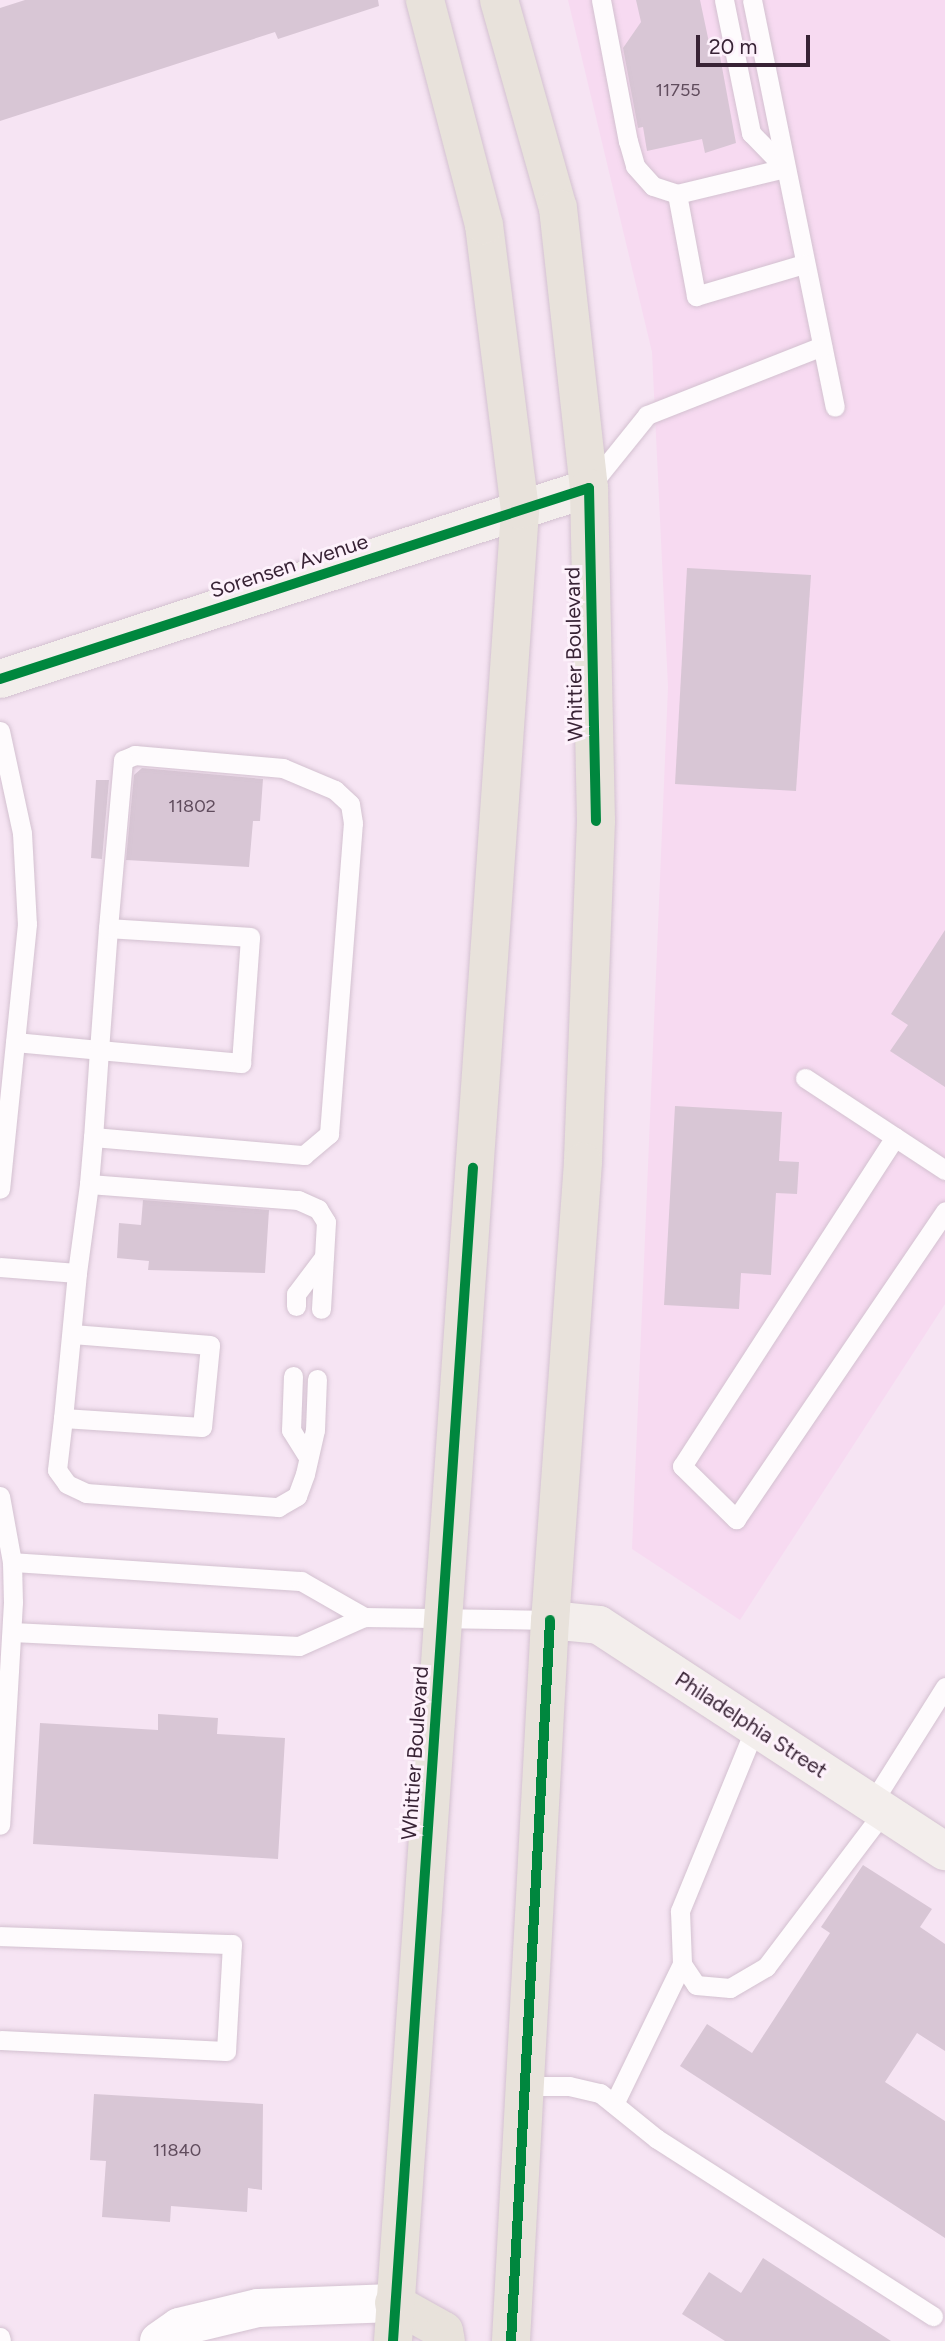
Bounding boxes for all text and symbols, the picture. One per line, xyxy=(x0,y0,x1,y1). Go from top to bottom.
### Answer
scale bar xyxy=(700,21,814,65)
text: 20 m xyxy=(709,34,757,59)
house number: 11755 xyxy=(655,79,701,101)
street label: Sorensen Avenue xyxy=(207,529,371,603)
street label: Whittier Boulevard xyxy=(560,567,588,741)
house number: 11802 xyxy=(168,795,216,817)
street label: Whittier Boulevard xyxy=(396,1665,434,1841)
street label: Philadelphia Street xyxy=(670,1666,832,1784)
house number: 11840 xyxy=(153,2139,201,2161)

